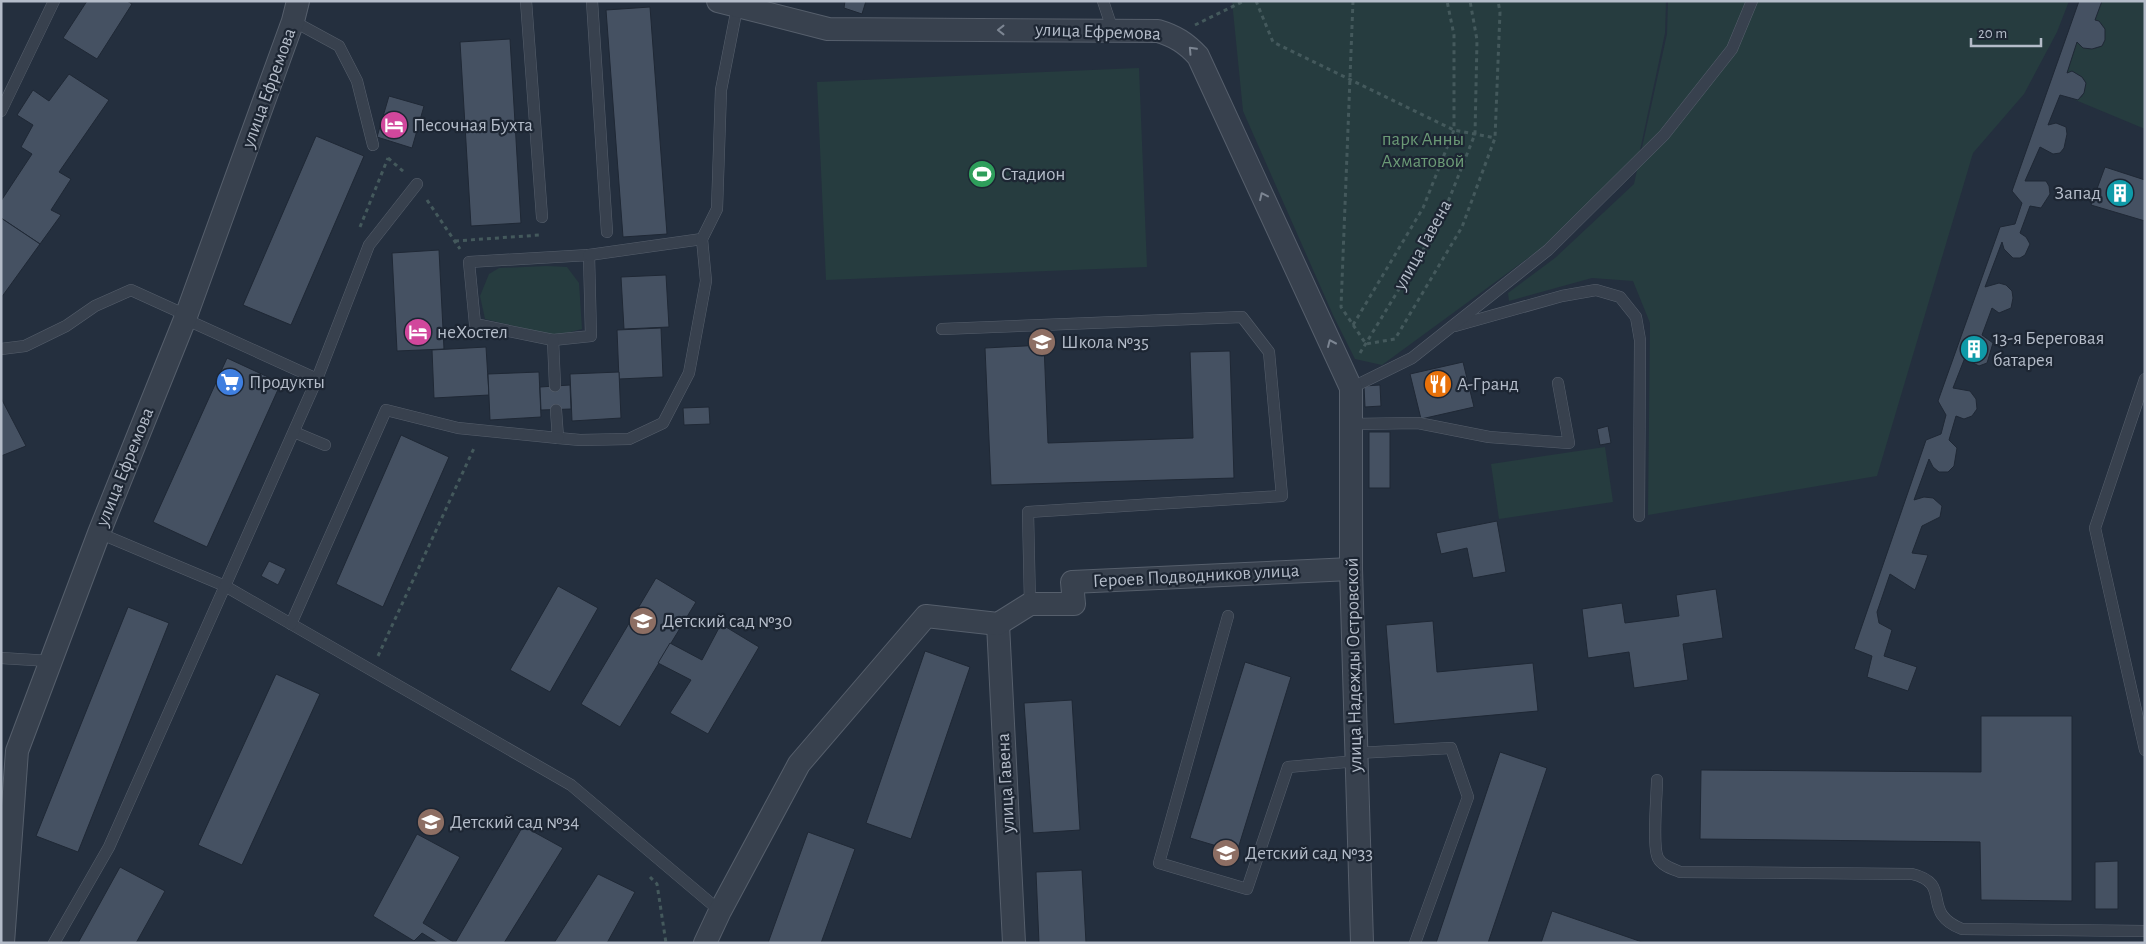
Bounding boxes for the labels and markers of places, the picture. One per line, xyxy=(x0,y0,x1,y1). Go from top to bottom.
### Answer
hotel icon: Песочная Бухта xyxy=(379,110,409,140)
place label: Песочная Бухта xyxy=(413,116,533,135)
sports icon: Стадион xyxy=(967,159,997,189)
place label: Стадион xyxy=(1001,165,1065,184)
building icon: Запад xyxy=(2105,178,2135,208)
place label: Запад xyxy=(2055,184,2101,203)
hotel icon: неХостел xyxy=(403,317,433,347)
place label: неХостел xyxy=(437,323,508,342)
school or university icon: Школа №35 xyxy=(1027,327,1057,357)
place label: 13-я Береговая батарея xyxy=(1993,329,2104,370)
place label: Школа №35 xyxy=(1061,333,1149,352)
building icon: 13-я Береговая батарея xyxy=(1959,334,1989,364)
supermarket icon: Продукты xyxy=(215,367,245,397)
restaurant icon: А-Гранд xyxy=(1423,369,1453,399)
place label: Продукты xyxy=(249,373,325,392)
place label: А-Гранд xyxy=(1457,375,1519,394)
school or university icon: Детский сад №30 xyxy=(628,606,658,636)
place label: Детский сад №30 xyxy=(662,612,792,631)
school or university icon: Детский сад №34 xyxy=(416,807,446,837)
place label: Детский сад №34 xyxy=(450,813,579,832)
school or university icon: Детский сад №33 xyxy=(1211,838,1241,868)
place label: Детский сад №33 xyxy=(1245,844,1373,863)

